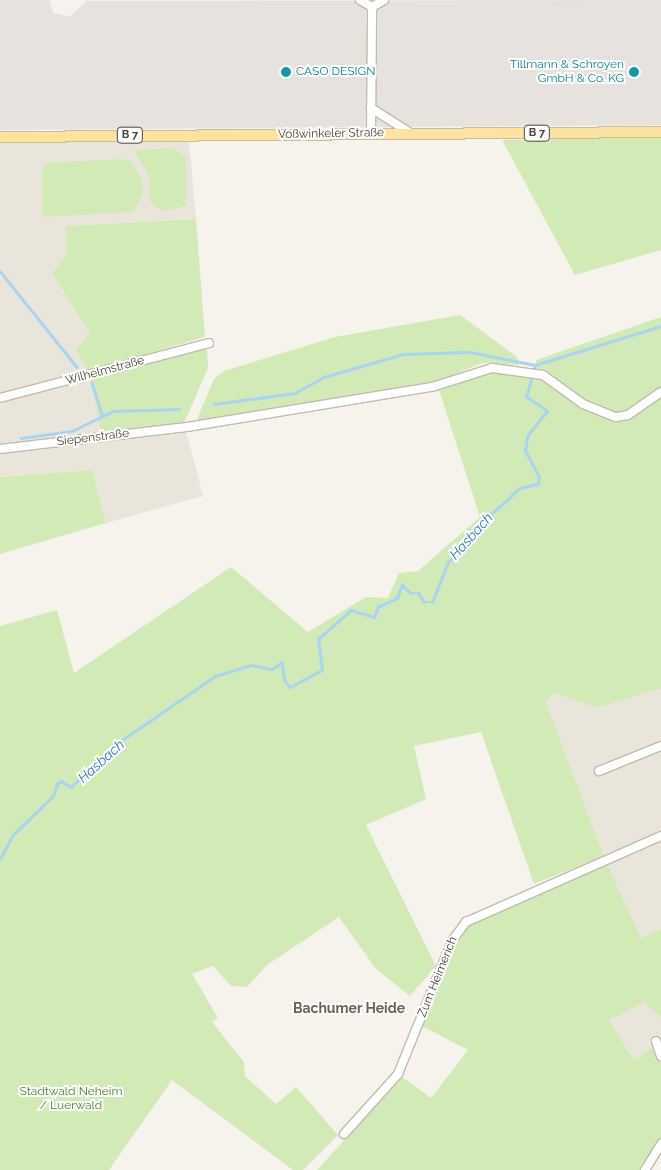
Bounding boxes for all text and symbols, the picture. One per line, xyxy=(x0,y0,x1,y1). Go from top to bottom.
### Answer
place label: Tillmann & Schroyen GmbH & Co. KG xyxy=(510,58,624,86)
place label: CASO DESIGN xyxy=(296,65,375,79)
marker: CASO DESIGN xyxy=(280,66,292,78)
marker: Tillmann & Schroyen GmbH & Co. KG xyxy=(628,66,640,78)
road number: B 7 xyxy=(523,125,551,142)
road number: B 7 xyxy=(116,126,144,144)
street label: Voßwinkeler Straße xyxy=(278,126,384,142)
street label: Wilhelmstraße xyxy=(64,354,146,388)
street label: Siepenstraße xyxy=(56,426,130,450)
water label: Hasbach xyxy=(446,509,496,563)
water label: Hasbach xyxy=(74,736,128,786)
street label: Zum Heimerich xyxy=(415,935,461,1019)
district label: Bachumer Heide xyxy=(293,1000,405,1016)
park label: Stadtwald Neheim / Luerwald xyxy=(19,1085,123,1113)

